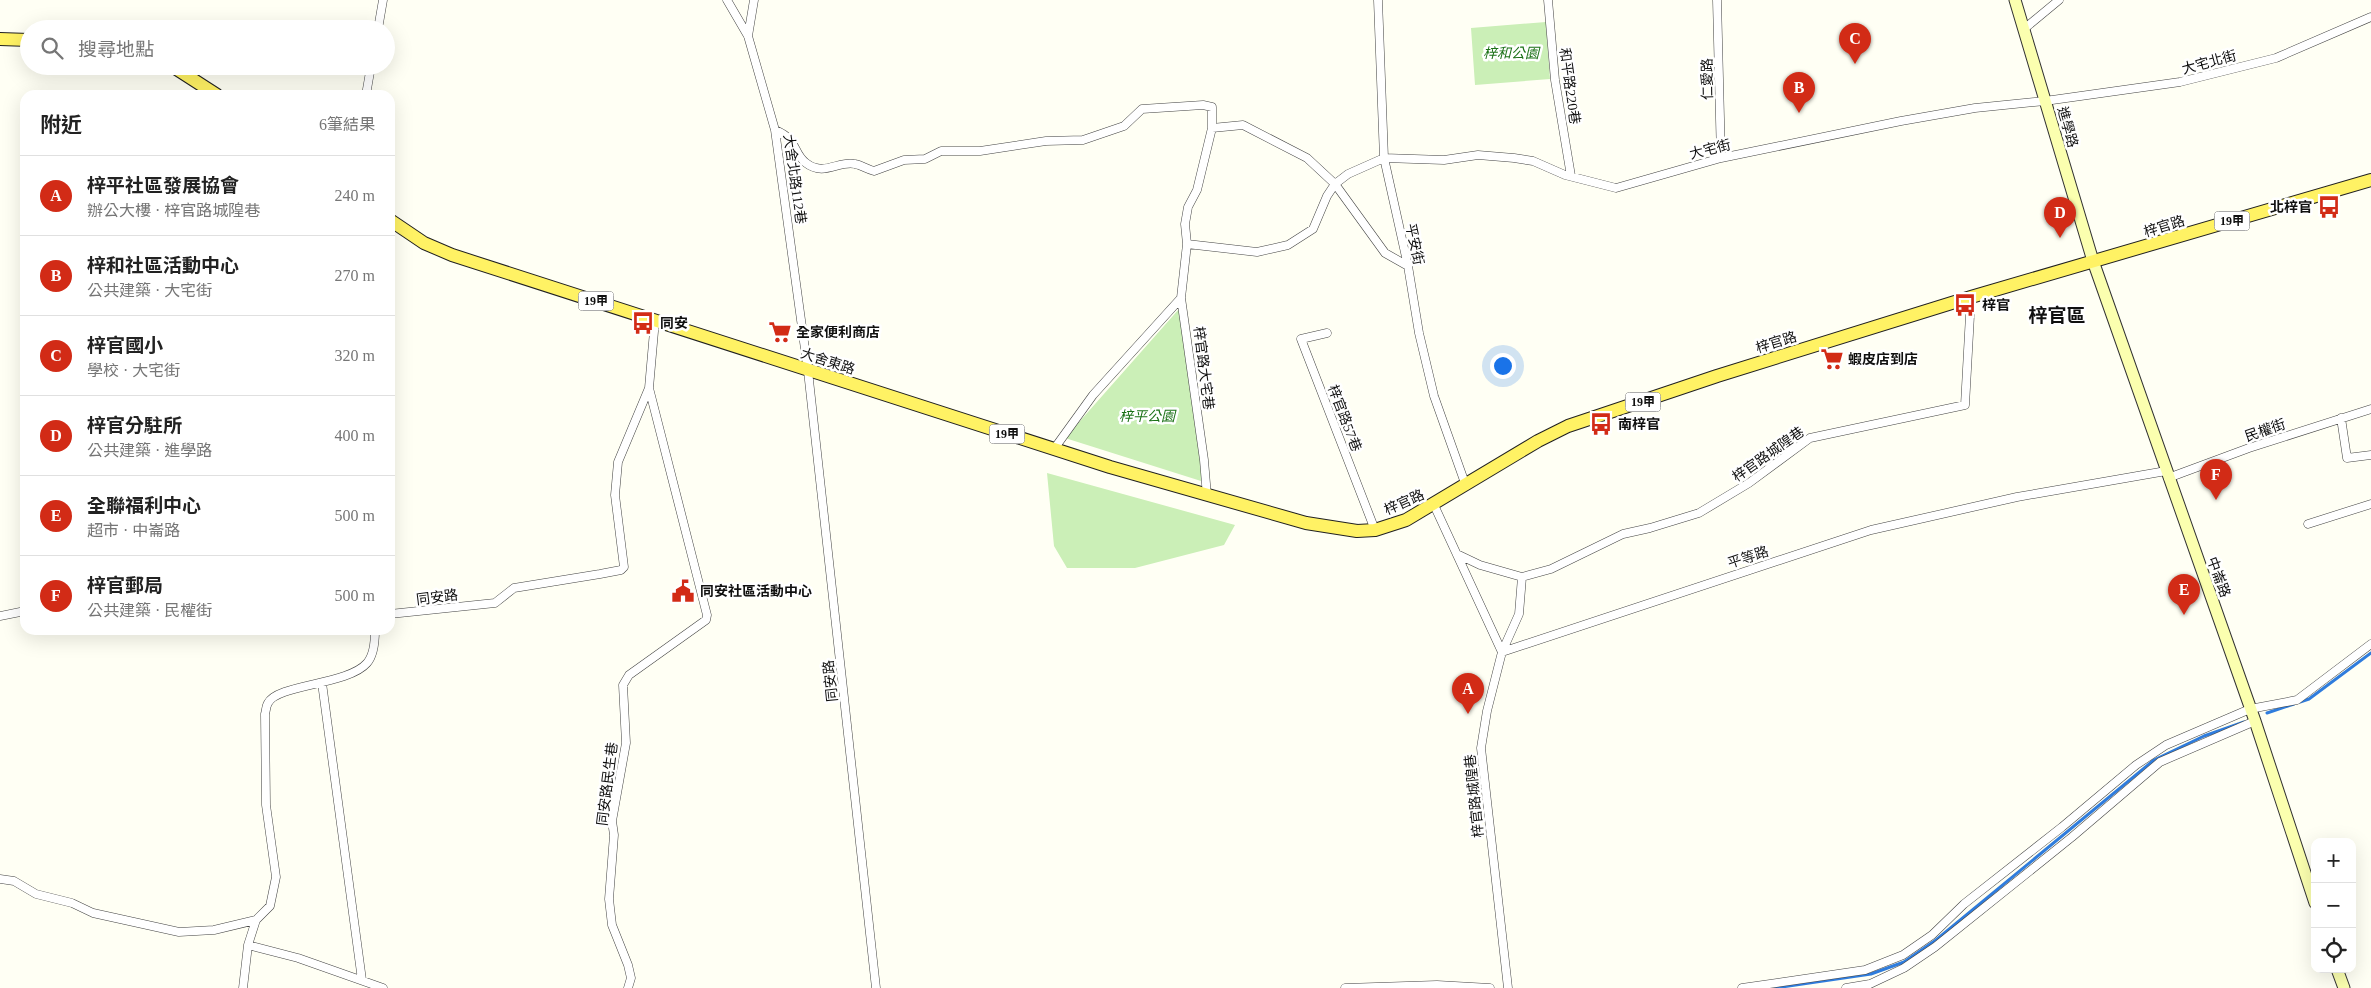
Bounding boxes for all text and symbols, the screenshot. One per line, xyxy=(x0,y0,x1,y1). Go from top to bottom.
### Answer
search box xyxy=(20,20,395,75)
pin: C xyxy=(1839,23,1871,64)
icon: search xyxy=(38,34,66,62)
text: 搜尋地點 xyxy=(78,39,154,60)
park label: 梓和公園 xyxy=(1483,46,1541,61)
street label: 和平路220巷 xyxy=(1557,47,1582,125)
street label: 大宅北街 xyxy=(2180,47,2238,77)
street label: 仁愛路 xyxy=(1700,58,1715,100)
pin: B xyxy=(1783,72,1815,113)
street label: 進學路 xyxy=(2055,105,2081,149)
text: 附近 xyxy=(40,113,82,137)
text: 6筆結果 xyxy=(319,116,375,133)
street label: 大舍北路112巷 xyxy=(781,133,809,225)
street label: 大宅街 xyxy=(1688,137,1732,162)
text: 梓平社區發展協會 xyxy=(87,175,239,196)
text: A xyxy=(50,187,62,204)
text: 240 m xyxy=(335,187,375,204)
bus stop icon: 北梓官 xyxy=(2316,194,2342,220)
pin: D xyxy=(2044,197,2076,238)
place label: 北梓官 xyxy=(2270,199,2312,215)
text: 辦公大樓 · 梓官路城隍巷 xyxy=(87,202,260,219)
street label: 梓官路 xyxy=(2142,212,2186,240)
road number: 19甲 xyxy=(2214,212,2250,230)
street label: 平安街 xyxy=(1403,222,1426,266)
text: 梓和社區活動中心 xyxy=(87,255,239,276)
text: B xyxy=(51,267,61,284)
text: 270 m xyxy=(335,267,375,284)
text: 公共建築 · 大宅街 xyxy=(87,282,212,299)
road number: 19甲 xyxy=(578,292,614,310)
bus stop icon: 梓官 xyxy=(1952,292,1978,318)
place label: 梓官 xyxy=(1982,297,2010,313)
district label: 梓官區 xyxy=(2028,305,2086,326)
bus stop icon: 同安 xyxy=(630,310,656,336)
place label: 同安 xyxy=(660,315,688,331)
supermarket icon: 全家便利商店 xyxy=(767,319,793,345)
place label: 全家便利商店 xyxy=(796,324,880,340)
street label: 梓官路大宅巷 xyxy=(1191,325,1217,411)
street label: 梓官路 xyxy=(1754,328,1798,356)
text: 梓官國小 xyxy=(87,335,163,356)
street label: 大舍東路 xyxy=(799,346,857,377)
supermarket icon: 蝦皮店到店 xyxy=(1819,346,1845,372)
text: C xyxy=(50,347,62,364)
text: 320 m xyxy=(335,347,375,364)
place label: 蝦皮店到店 xyxy=(1848,351,1918,367)
your location xyxy=(1490,353,1516,379)
text: 學校 · 大宅街 xyxy=(87,362,180,379)
street label: 梓官路57巷 xyxy=(1325,382,1365,454)
road number: 19甲 xyxy=(1626,392,1660,412)
park label: 梓平公園 xyxy=(1119,409,1177,424)
bus stop icon: 南梓官 xyxy=(1588,411,1614,437)
text: 梓官分駐所 xyxy=(87,415,182,436)
place label: 南梓官 xyxy=(1618,416,1660,432)
street label: 民權街 xyxy=(2243,417,2287,444)
street label: 梓官路城隍巷 xyxy=(1729,423,1807,485)
road number: 19甲 xyxy=(990,424,1024,444)
text: D xyxy=(50,427,62,444)
text: 400 m xyxy=(335,427,375,444)
text: 公共建築 · 進學路 xyxy=(87,442,212,459)
pin: F xyxy=(2200,459,2232,500)
street label: 梓官路 xyxy=(1382,486,1426,518)
text: 全聯福利中心 xyxy=(87,495,201,516)
text: E xyxy=(51,507,61,524)
text: 500 m xyxy=(335,507,375,524)
text: 超市 · 中崙路 xyxy=(87,522,180,539)
street label: 平等路 xyxy=(1726,543,1770,571)
street label: 中崙路 xyxy=(2204,555,2233,599)
pin: E xyxy=(2168,574,2200,615)
text: 梓官郵局 xyxy=(87,575,163,596)
public building icon: 同安社區活動中心 xyxy=(670,578,696,604)
place label: 同安社區活動中心 xyxy=(700,583,812,599)
text: F xyxy=(51,587,61,604)
text: 500 m xyxy=(335,587,375,604)
street label: 同安路 xyxy=(415,587,459,607)
text: 公共建築 · 民權街 xyxy=(87,602,212,619)
street label: 同安路 xyxy=(821,659,840,703)
pin: A xyxy=(1452,673,1484,714)
street label: 同安路民生巷 xyxy=(595,741,620,827)
street label: 梓官路城隍巷 xyxy=(1462,753,1486,839)
map controls xyxy=(2311,838,2356,973)
button: + xyxy=(2311,838,2356,883)
button: − xyxy=(2311,883,2356,928)
button: locate xyxy=(2311,928,2356,973)

